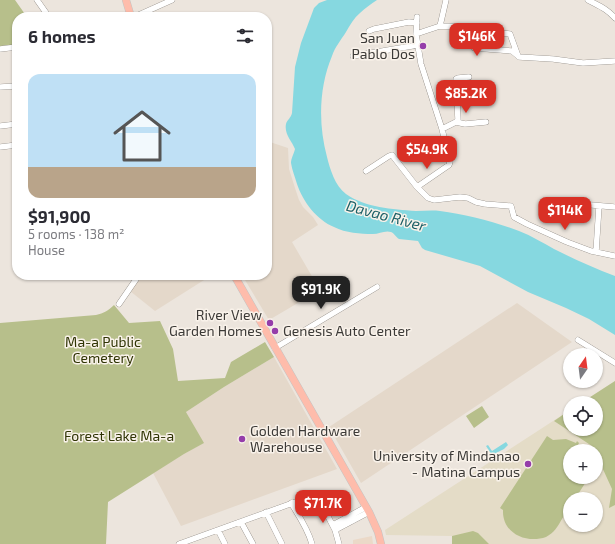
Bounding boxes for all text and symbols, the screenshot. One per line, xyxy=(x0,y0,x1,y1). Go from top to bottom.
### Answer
pin: $146K xyxy=(449,23,505,57)
icon: filters xyxy=(234,25,256,47)
text: 6 homes xyxy=(28,26,96,46)
text: $146K xyxy=(458,28,496,44)
place label: San Juan Pablo Dos xyxy=(352,29,415,62)
marker: San Juan Pablo Dos xyxy=(418,41,428,51)
pin: $85.2K xyxy=(433,80,499,114)
text: $85.2K xyxy=(445,85,487,101)
icon: home xyxy=(106,100,178,172)
pin: $54.9K xyxy=(394,136,460,170)
text: $54.9K xyxy=(406,141,448,157)
water label: Davao River xyxy=(344,196,429,235)
pin: $114K xyxy=(537,197,593,231)
text: $114K xyxy=(547,202,583,218)
text: $91,900 xyxy=(28,206,91,226)
text: 5 rooms · 138 m² xyxy=(28,226,125,242)
text: House xyxy=(28,242,65,258)
pin: $91.9K xyxy=(288,276,354,310)
text: $91.9K xyxy=(301,281,341,297)
place label: River View Garden Homes xyxy=(169,306,262,339)
marker: River View Garden Homes xyxy=(265,318,275,328)
place label: Genesis Auto Center xyxy=(283,322,411,339)
marker: Genesis Auto Center xyxy=(270,326,280,336)
park label: Ma-a Public Cemetery xyxy=(65,333,141,366)
north arrow xyxy=(563,348,603,388)
map controls xyxy=(563,348,603,532)
button: locate xyxy=(563,396,603,436)
place label: Golden Hardware Warehouse xyxy=(250,422,360,455)
park label: Forest Lake Ma-a xyxy=(64,427,174,444)
marker: Golden Hardware Warehouse xyxy=(237,434,247,444)
button: + xyxy=(563,444,603,484)
place label: University of Mindanao - Matina Campus xyxy=(373,447,520,480)
marker: University of Mindanao - Matina Campus xyxy=(523,459,533,469)
pin: $71.7K xyxy=(290,490,356,524)
button: − xyxy=(563,492,603,532)
text: $71.7K xyxy=(304,495,342,511)

